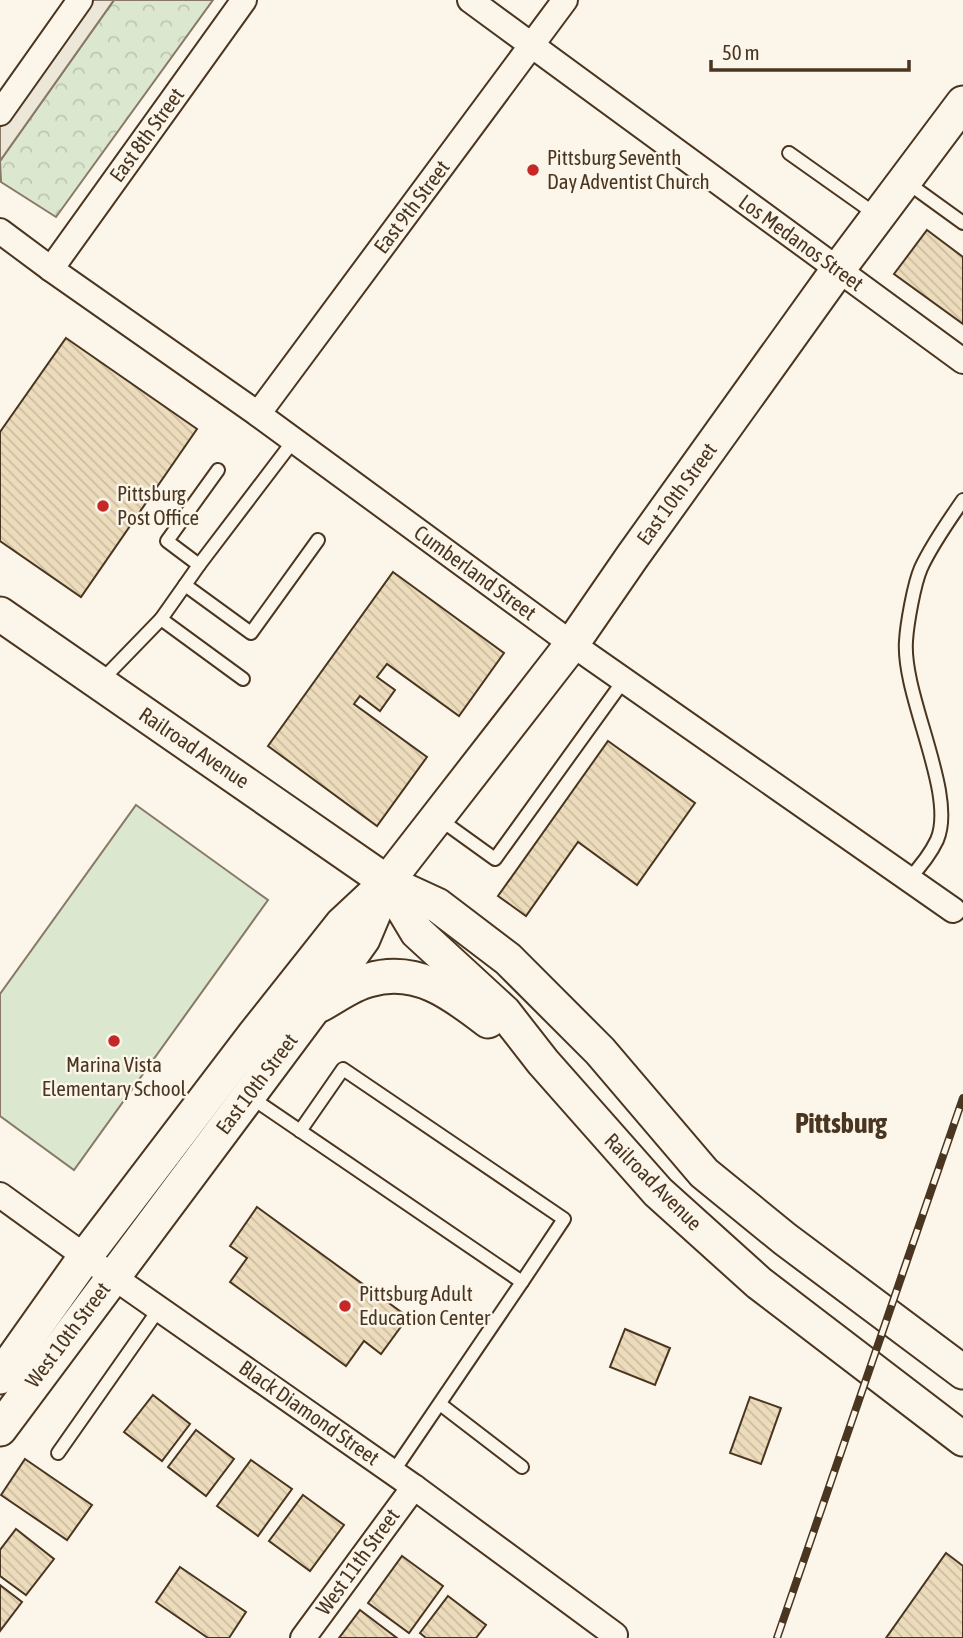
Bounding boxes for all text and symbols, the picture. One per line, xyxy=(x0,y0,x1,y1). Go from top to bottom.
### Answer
scale bar xyxy=(711,28,909,72)
text: 50 m xyxy=(722,40,760,64)
street label: East 8th Street xyxy=(104,83,188,186)
place label: Pittsburg Seventh Day Adventist Church xyxy=(547,145,710,193)
street label: East 9th Street xyxy=(368,155,454,258)
marker: Pittsburg Seventh Day Adventist Church xyxy=(525,162,541,178)
street label: Los Medanos Street xyxy=(735,189,868,295)
street label: East 10th Street xyxy=(631,438,721,549)
place label: Pittsburg Post Office xyxy=(117,481,199,529)
marker: Pittsburg Post Office xyxy=(95,498,111,514)
street label: Cumberland Street xyxy=(410,520,541,624)
street label: Railroad Avenue xyxy=(135,702,254,793)
street label: East 10th Street xyxy=(211,1028,302,1139)
marker: Marina Vista Elementary School xyxy=(106,1033,122,1049)
place label: Marina Vista Elementary School xyxy=(42,1052,187,1100)
district label: Pittsburg xyxy=(795,1107,888,1139)
street label: Railroad Avenue xyxy=(600,1128,707,1235)
street label: West 10th Street xyxy=(20,1277,115,1392)
place label: Pittsburg Adult Education Center xyxy=(359,1281,491,1329)
marker: Pittsburg Adult Education Center xyxy=(337,1298,353,1314)
street label: Black Diamond Street xyxy=(235,1355,384,1470)
street label: West 11th Street xyxy=(311,1504,404,1619)

